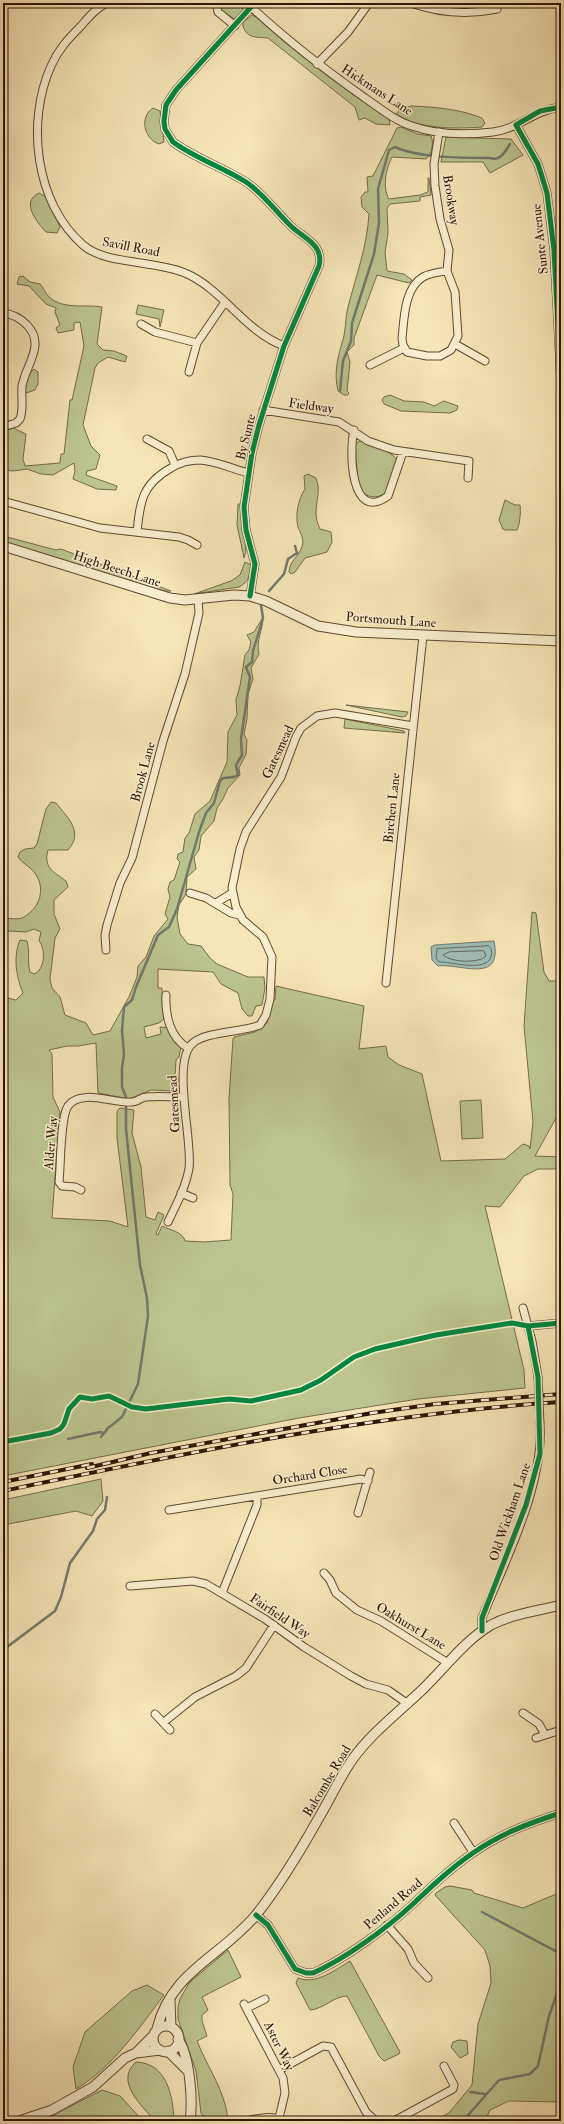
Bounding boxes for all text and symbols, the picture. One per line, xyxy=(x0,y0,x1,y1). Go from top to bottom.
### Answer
street label: Hickmans Lane xyxy=(338,61,416,119)
street label: Brookway xyxy=(438,174,463,227)
street label: Sunte Avenue xyxy=(528,203,552,275)
street label: Savill Road xyxy=(101,234,162,261)
street label: Fieldway xyxy=(287,395,335,418)
street label: By Sunte xyxy=(233,412,261,462)
street label: High Beech Lane xyxy=(71,547,163,591)
street label: Portsmouth Lane xyxy=(345,609,437,631)
street label: Gatesmead xyxy=(259,722,298,781)
street label: Brook Lane xyxy=(127,740,159,804)
street label: Birchen Lane xyxy=(380,772,404,844)
street label: Gatesmead xyxy=(164,1074,183,1133)
street label: Alder Way xyxy=(41,1115,62,1172)
street label: Old Wickham Lane xyxy=(486,1460,534,1563)
street label: Orchard Close xyxy=(271,1461,349,1489)
street label: Fairfield Way xyxy=(246,1590,314,1643)
street label: Oakhurst Lane xyxy=(373,1599,449,1653)
street label: Balcombe Road xyxy=(299,1742,355,1820)
street label: Penland Road xyxy=(361,1875,426,1933)
street label: Aster Way xyxy=(259,2018,298,2074)

